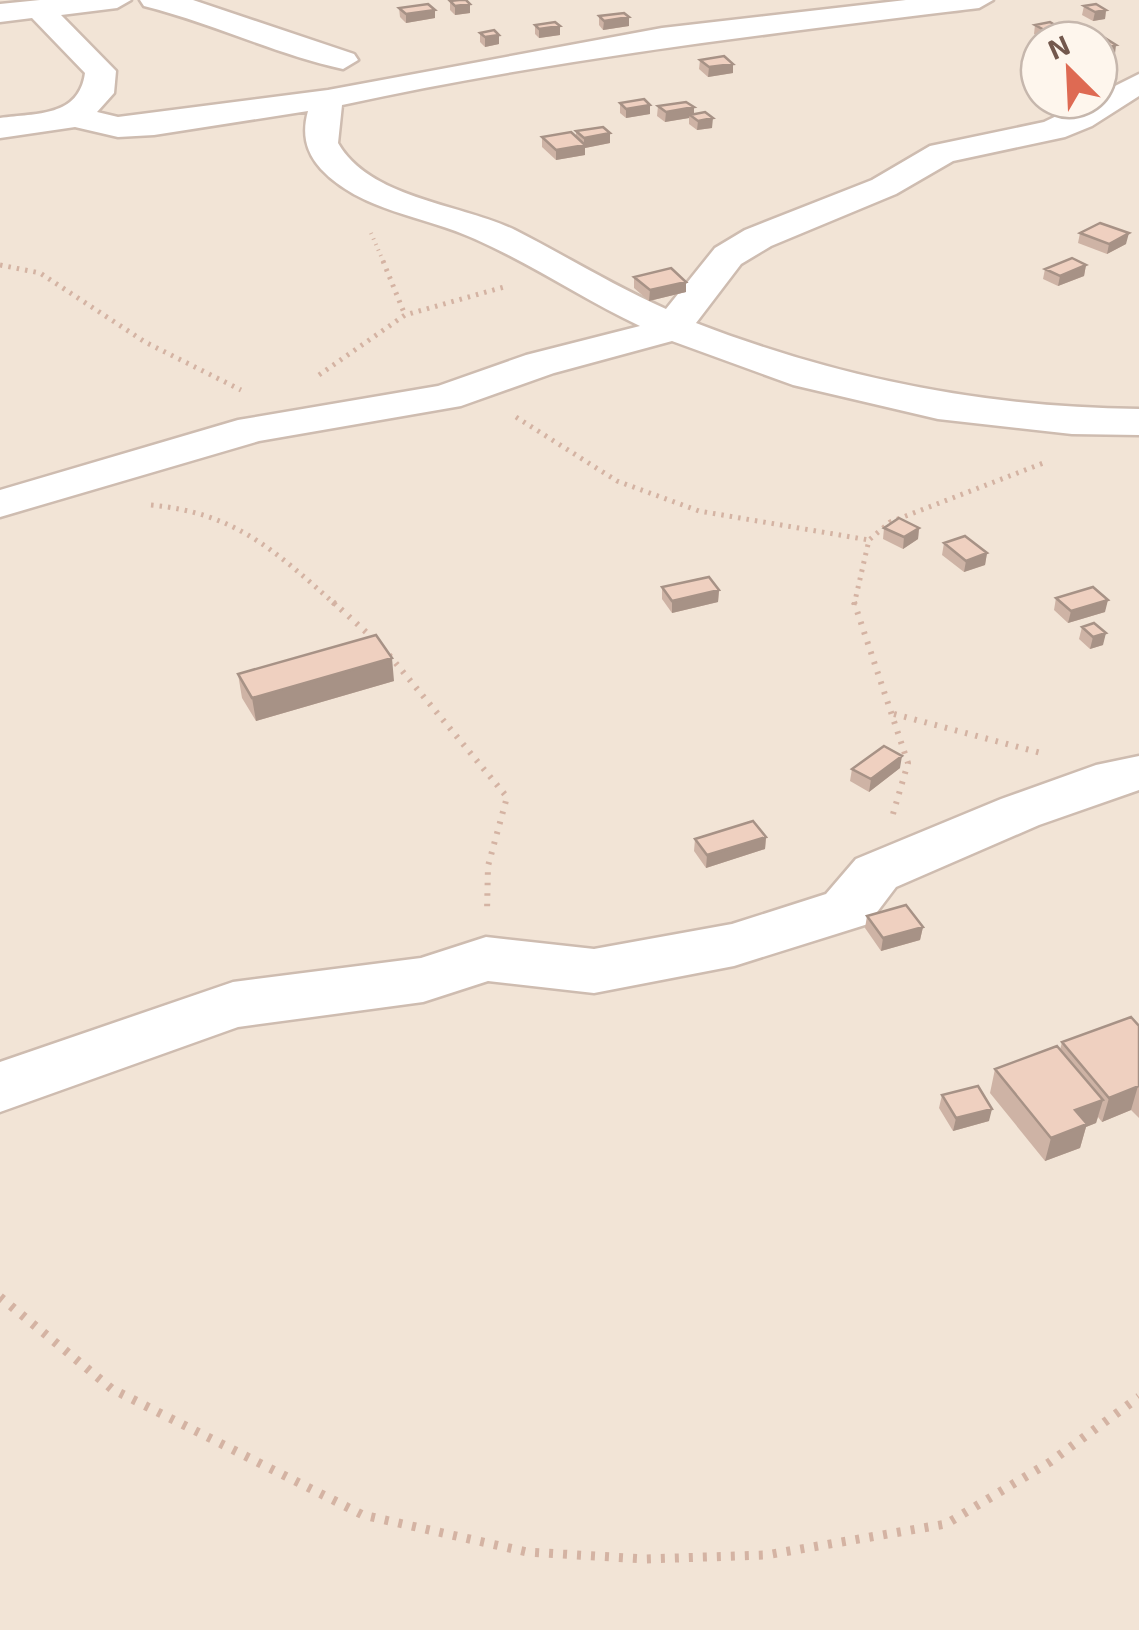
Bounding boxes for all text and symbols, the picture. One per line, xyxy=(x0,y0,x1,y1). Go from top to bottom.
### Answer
north arrow xyxy=(1019,20,1119,120)
text: N xyxy=(1042,27,1075,66)

